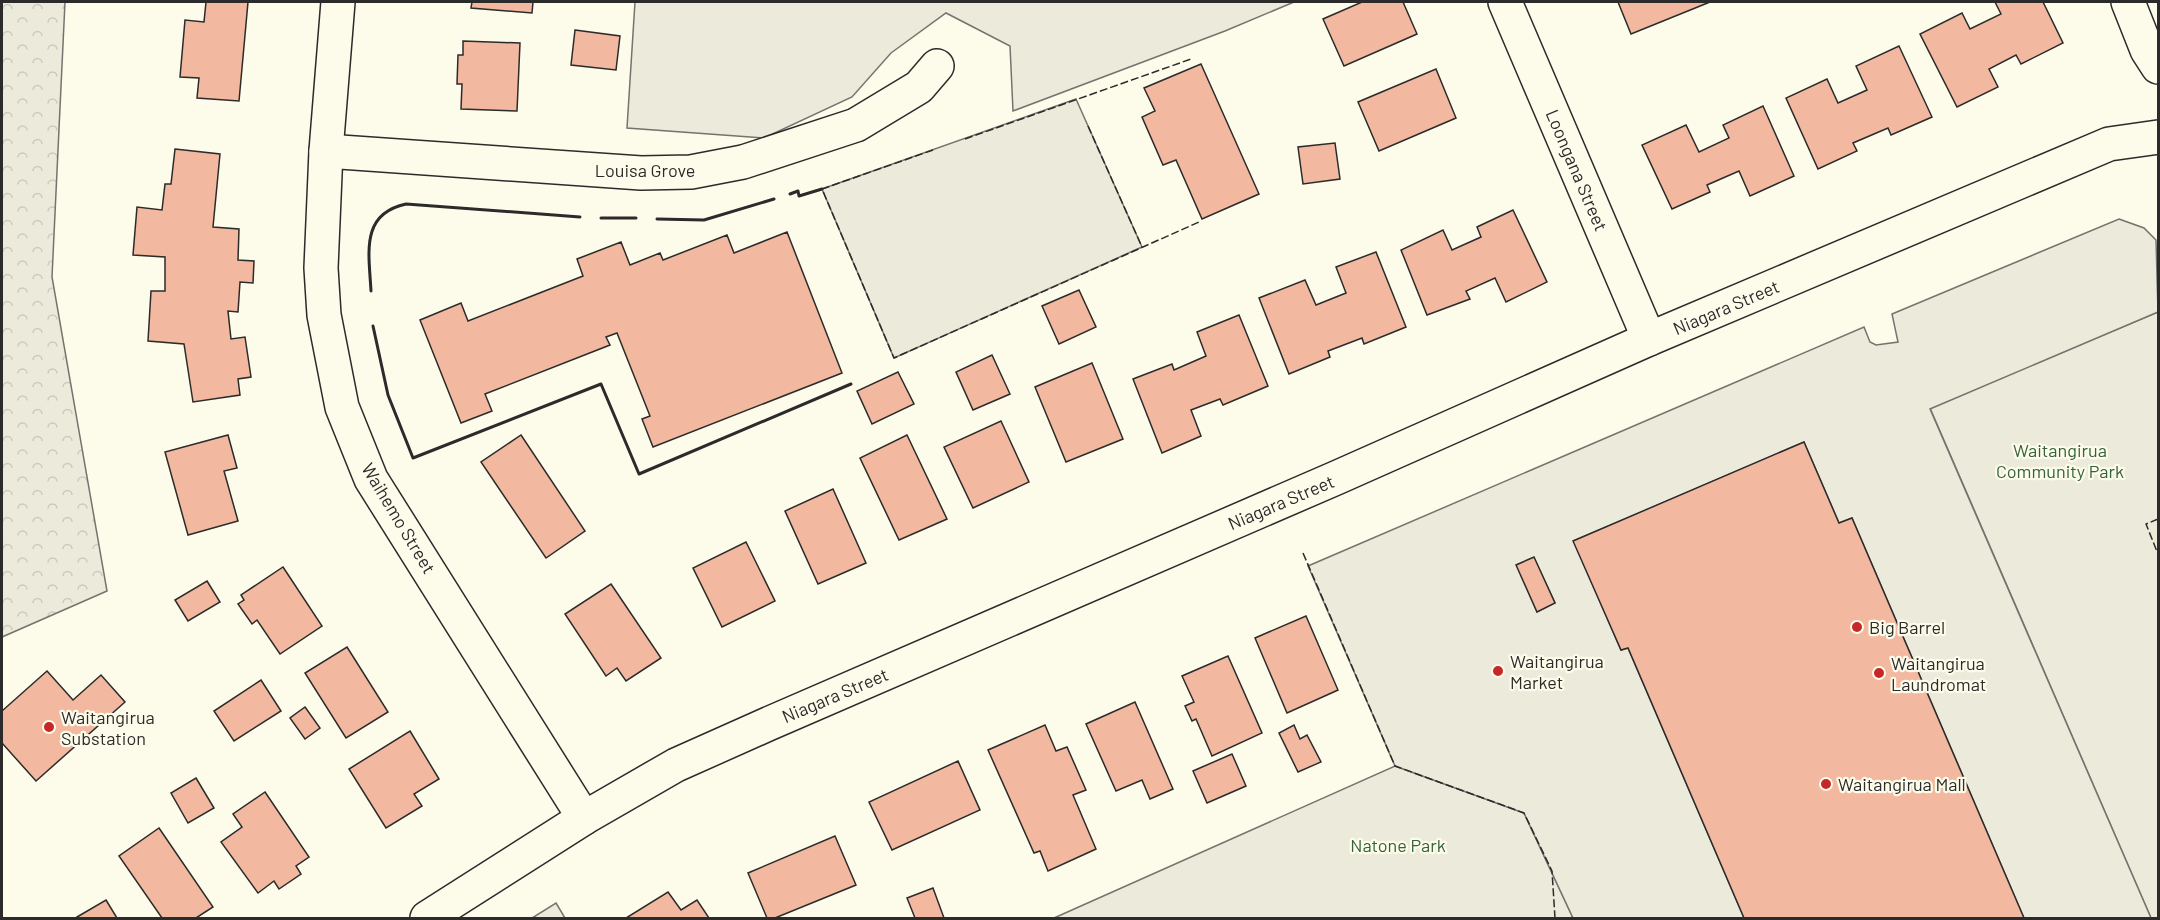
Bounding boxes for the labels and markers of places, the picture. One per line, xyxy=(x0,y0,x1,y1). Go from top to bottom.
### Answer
place label: Big Barrel xyxy=(1869,616,1945,638)
marker: Big Barrel xyxy=(1850,620,1864,634)
place label: Waitangirua Market xyxy=(1510,650,1604,693)
place label: Waitangirua Laundromat xyxy=(1891,652,1986,695)
marker: Waitangirua Market xyxy=(1491,664,1505,678)
marker: Waitangirua Laundromat xyxy=(1872,666,1886,680)
place label: Waitangirua Substation xyxy=(61,706,155,749)
marker: Waitangirua Substation xyxy=(42,720,56,734)
place label: Waitangirua Mall xyxy=(1838,773,1966,795)
marker: Waitangirua Mall xyxy=(1819,777,1833,791)

